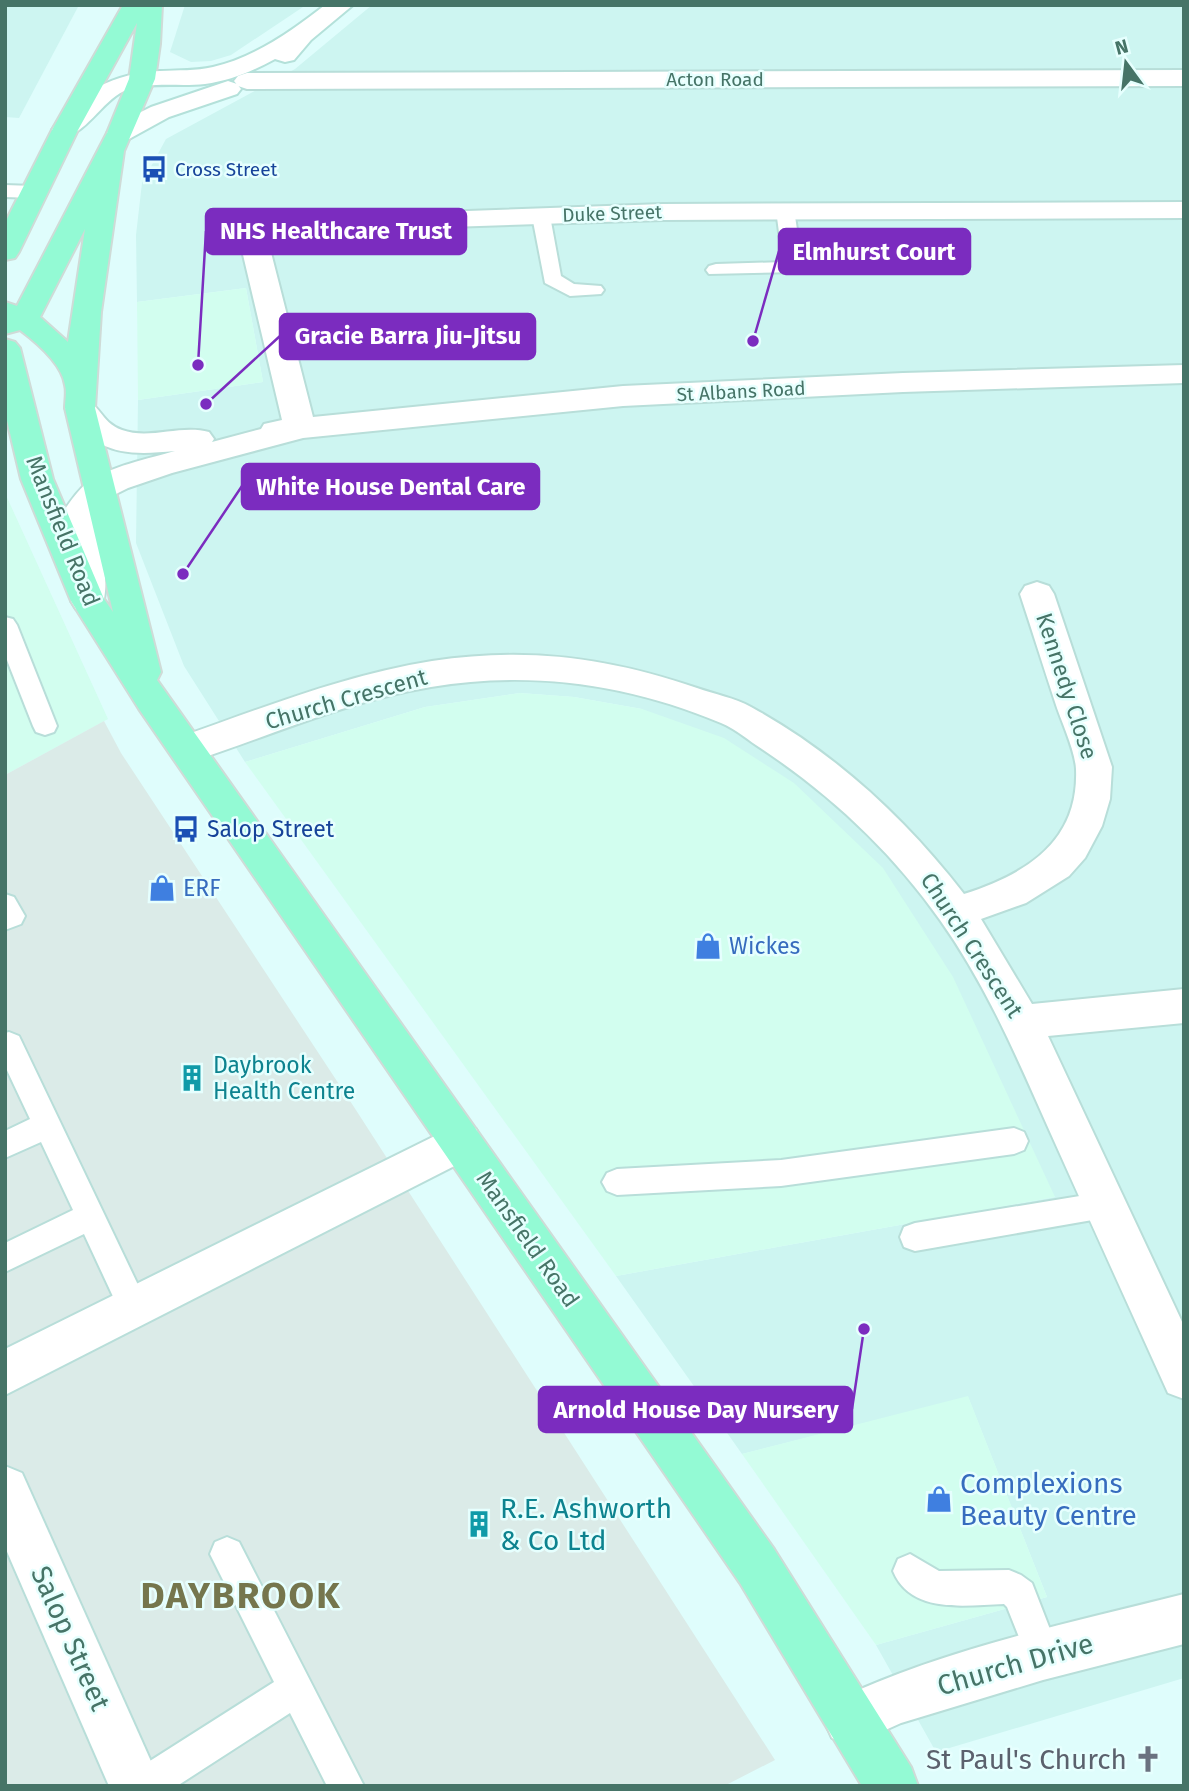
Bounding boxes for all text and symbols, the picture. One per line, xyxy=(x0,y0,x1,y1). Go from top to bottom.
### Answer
north arrow xyxy=(1091,28,1161,98)
text: N xyxy=(1113,34,1131,60)
street label: Acton Road xyxy=(666,68,764,91)
bus stop icon: Cross Street xyxy=(139,154,169,184)
place label: Cross Street xyxy=(175,158,277,181)
street label: Duke Street xyxy=(562,200,662,227)
callout: NHS Healthcare Trust xyxy=(206,209,466,254)
text: NHS Healthcare Trust xyxy=(220,217,453,245)
callout: Elmhurst Court xyxy=(779,229,970,274)
text: Elmhurst Court xyxy=(792,238,956,266)
callout: Gracie Barra Jiu-Jitsu xyxy=(280,314,535,359)
text: Gracie Barra Jiu-Jitsu xyxy=(295,322,521,350)
street label: St Albans Road xyxy=(676,377,806,406)
street label: Mansfield Road xyxy=(20,452,106,610)
callout: White House Dental Care xyxy=(242,464,539,509)
text: White House Dental Care xyxy=(256,473,526,501)
street label: Kennedy Close xyxy=(1030,609,1104,763)
street label: Church Crescent xyxy=(262,662,431,735)
bus stop icon: Salop Street xyxy=(171,814,201,844)
place label: Salop Street xyxy=(207,815,335,843)
street label: Church Crescent xyxy=(915,867,1030,1023)
shop icon: ERF xyxy=(147,873,177,903)
place label: ERF xyxy=(183,874,221,902)
shop icon: Wickes xyxy=(693,931,723,961)
place label: Wickes xyxy=(729,932,800,960)
place label: Daybrook Health Centre xyxy=(213,1051,355,1105)
building icon: Daybrook Health Centre xyxy=(177,1063,207,1093)
street label: Mansfield Road xyxy=(471,1165,585,1313)
callout: Arnold House Day Nursery xyxy=(539,1387,852,1432)
text: Arnold House Day Nursery xyxy=(552,1396,839,1424)
place label: Complexions Beauty Centre xyxy=(960,1467,1137,1532)
shop icon: Complexions Beauty Centre xyxy=(924,1484,954,1514)
place label: R.E. Ashworth & Co Ltd xyxy=(500,1492,672,1557)
building icon: R.E. Ashworth & Co Ltd xyxy=(464,1509,494,1539)
street label: Salop Street xyxy=(24,1561,117,1716)
district label: DAYBROOK xyxy=(140,1573,342,1618)
street label: Church Drive xyxy=(933,1626,1097,1703)
place label: St Paul's Church xyxy=(926,1743,1127,1776)
church icon: St Paul's Church xyxy=(1133,1744,1163,1774)

